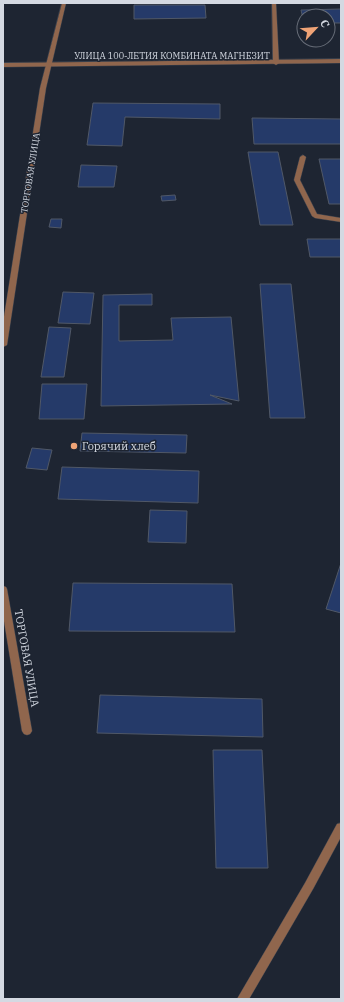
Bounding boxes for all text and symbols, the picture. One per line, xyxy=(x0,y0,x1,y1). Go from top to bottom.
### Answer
north arrow xyxy=(296,8,336,48)
text: С xyxy=(317,17,333,30)
street label: УЛИЦА 100-ЛЕТИЯ КОМБИНАТА МАГНЕЗИТ xyxy=(74,50,270,61)
street label: ТОРГОВАЯ УЛИЦА xyxy=(18,131,42,214)
place label: Горячий хлеб xyxy=(82,439,156,453)
marker: Горячий хлеб xyxy=(69,441,79,451)
street label: ТОРГОВАЯ УЛИЦА xyxy=(12,608,43,708)

